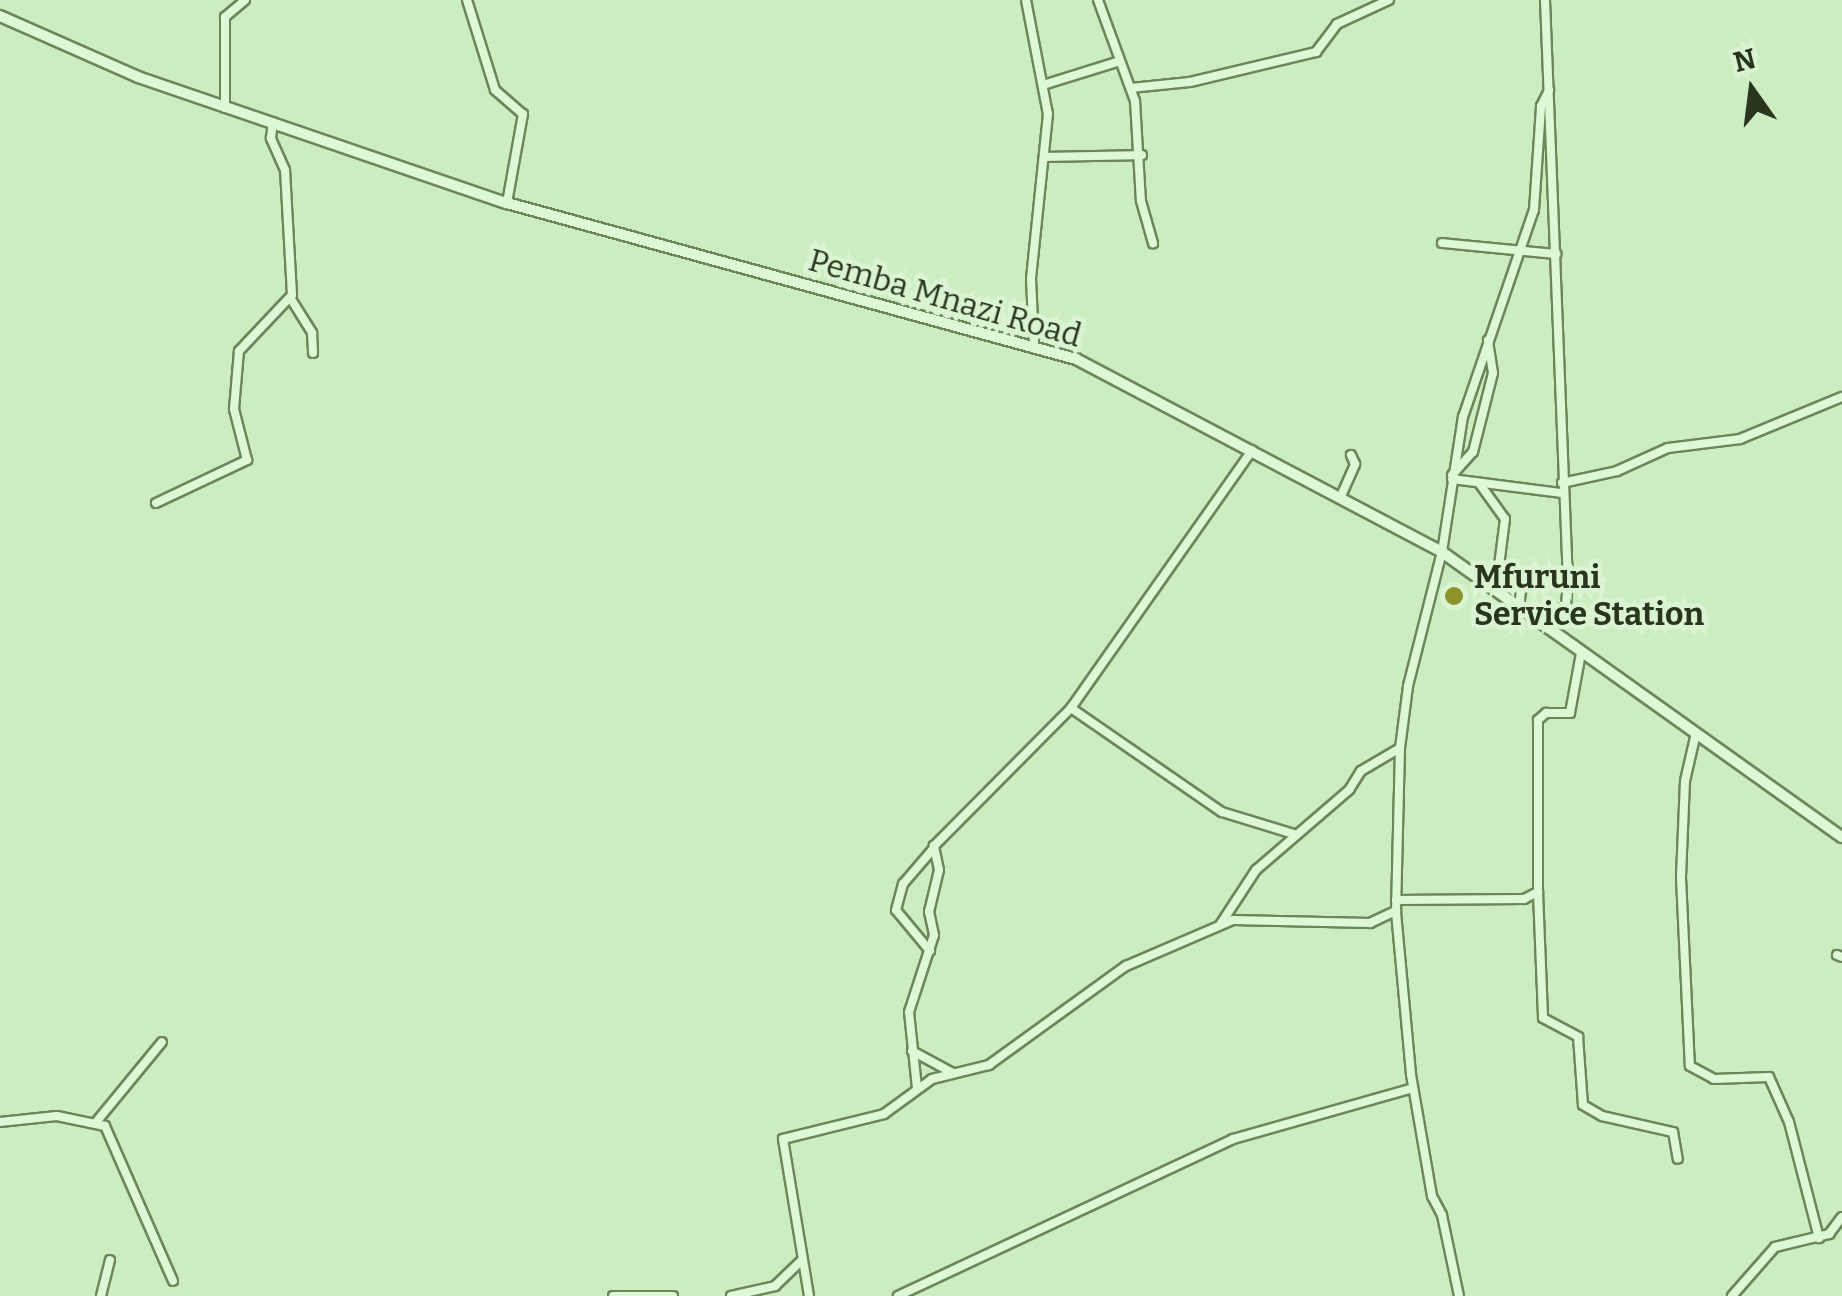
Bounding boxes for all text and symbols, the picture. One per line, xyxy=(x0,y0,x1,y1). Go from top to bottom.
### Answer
north arrow xyxy=(1702,40,1802,140)
text: N xyxy=(1730,42,1759,79)
street label: Pemba Mnazi Road xyxy=(804,241,1086,355)
place label: Mfuruni Service Station xyxy=(1474,559,1704,634)
marker: Mfuruni Service Station xyxy=(1443,585,1465,607)

